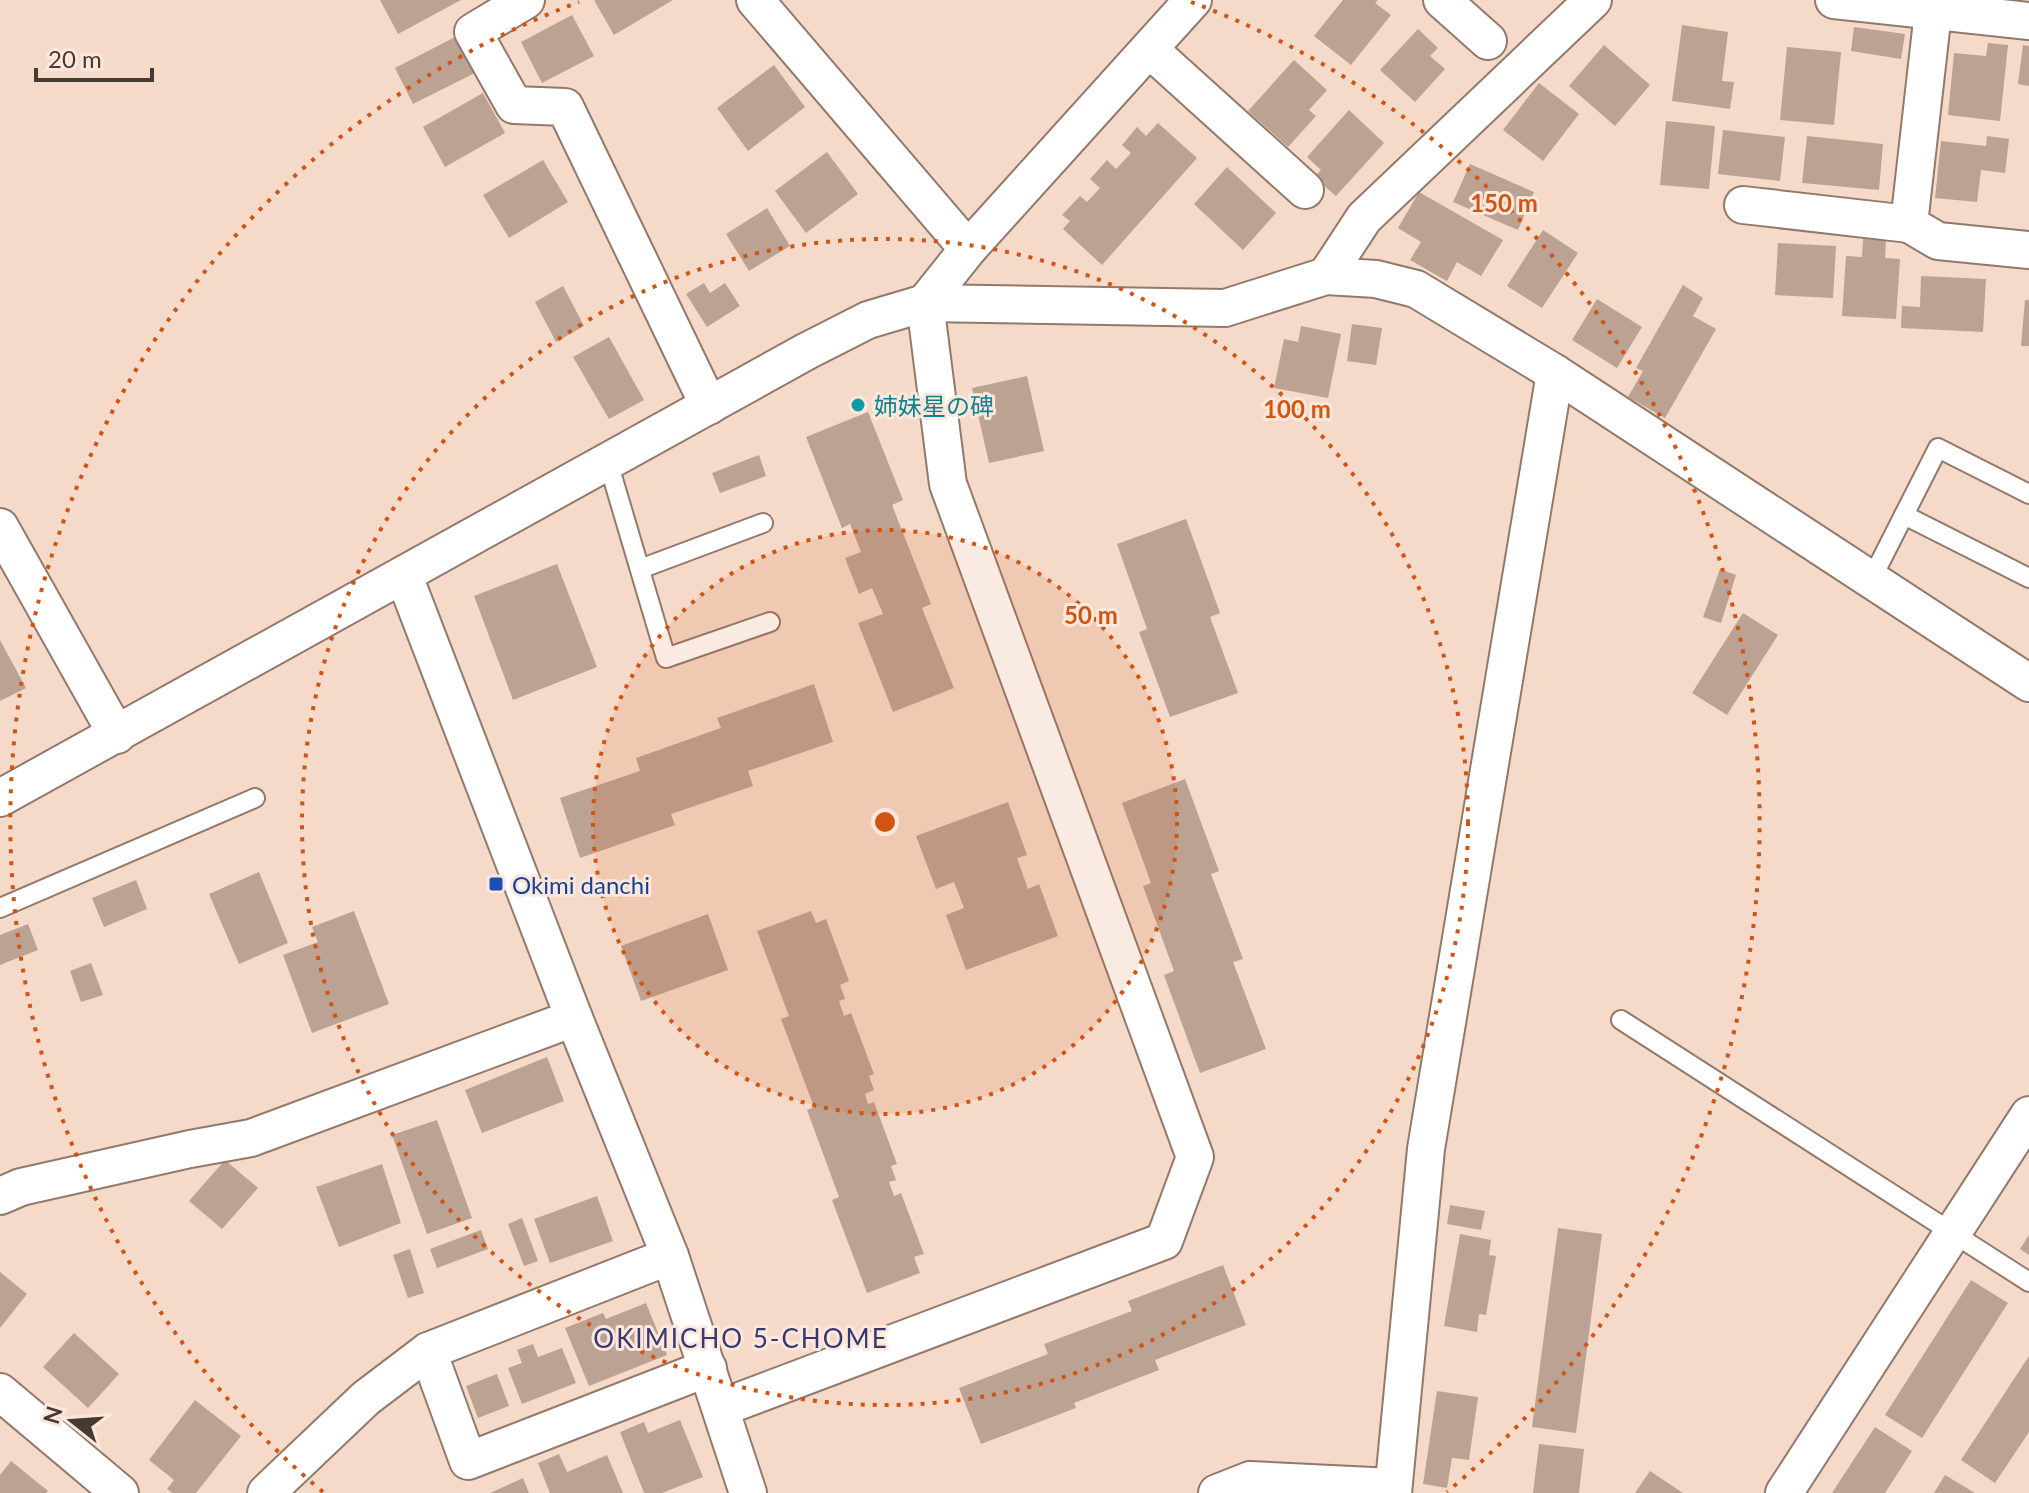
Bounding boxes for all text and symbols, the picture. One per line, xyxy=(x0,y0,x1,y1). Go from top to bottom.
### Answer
scale bar xyxy=(36,32,152,82)
text: 20 m xyxy=(48,44,102,73)
text: 150 m xyxy=(1470,188,1538,217)
place label: 姉妹星の碑 xyxy=(874,391,994,420)
text: 100 m xyxy=(1263,394,1331,423)
marker: 姉妹星の碑 xyxy=(849,396,867,414)
text: 50 m xyxy=(1064,600,1118,629)
centre of rings xyxy=(871,808,899,836)
place label: Okimi danchi xyxy=(512,870,650,899)
marker: Okimi danchi xyxy=(487,875,505,893)
district label: OKIMICHO 5-CHOME xyxy=(593,1322,889,1354)
north arrow xyxy=(32,1381,112,1461)
text: N xyxy=(37,1403,68,1427)

